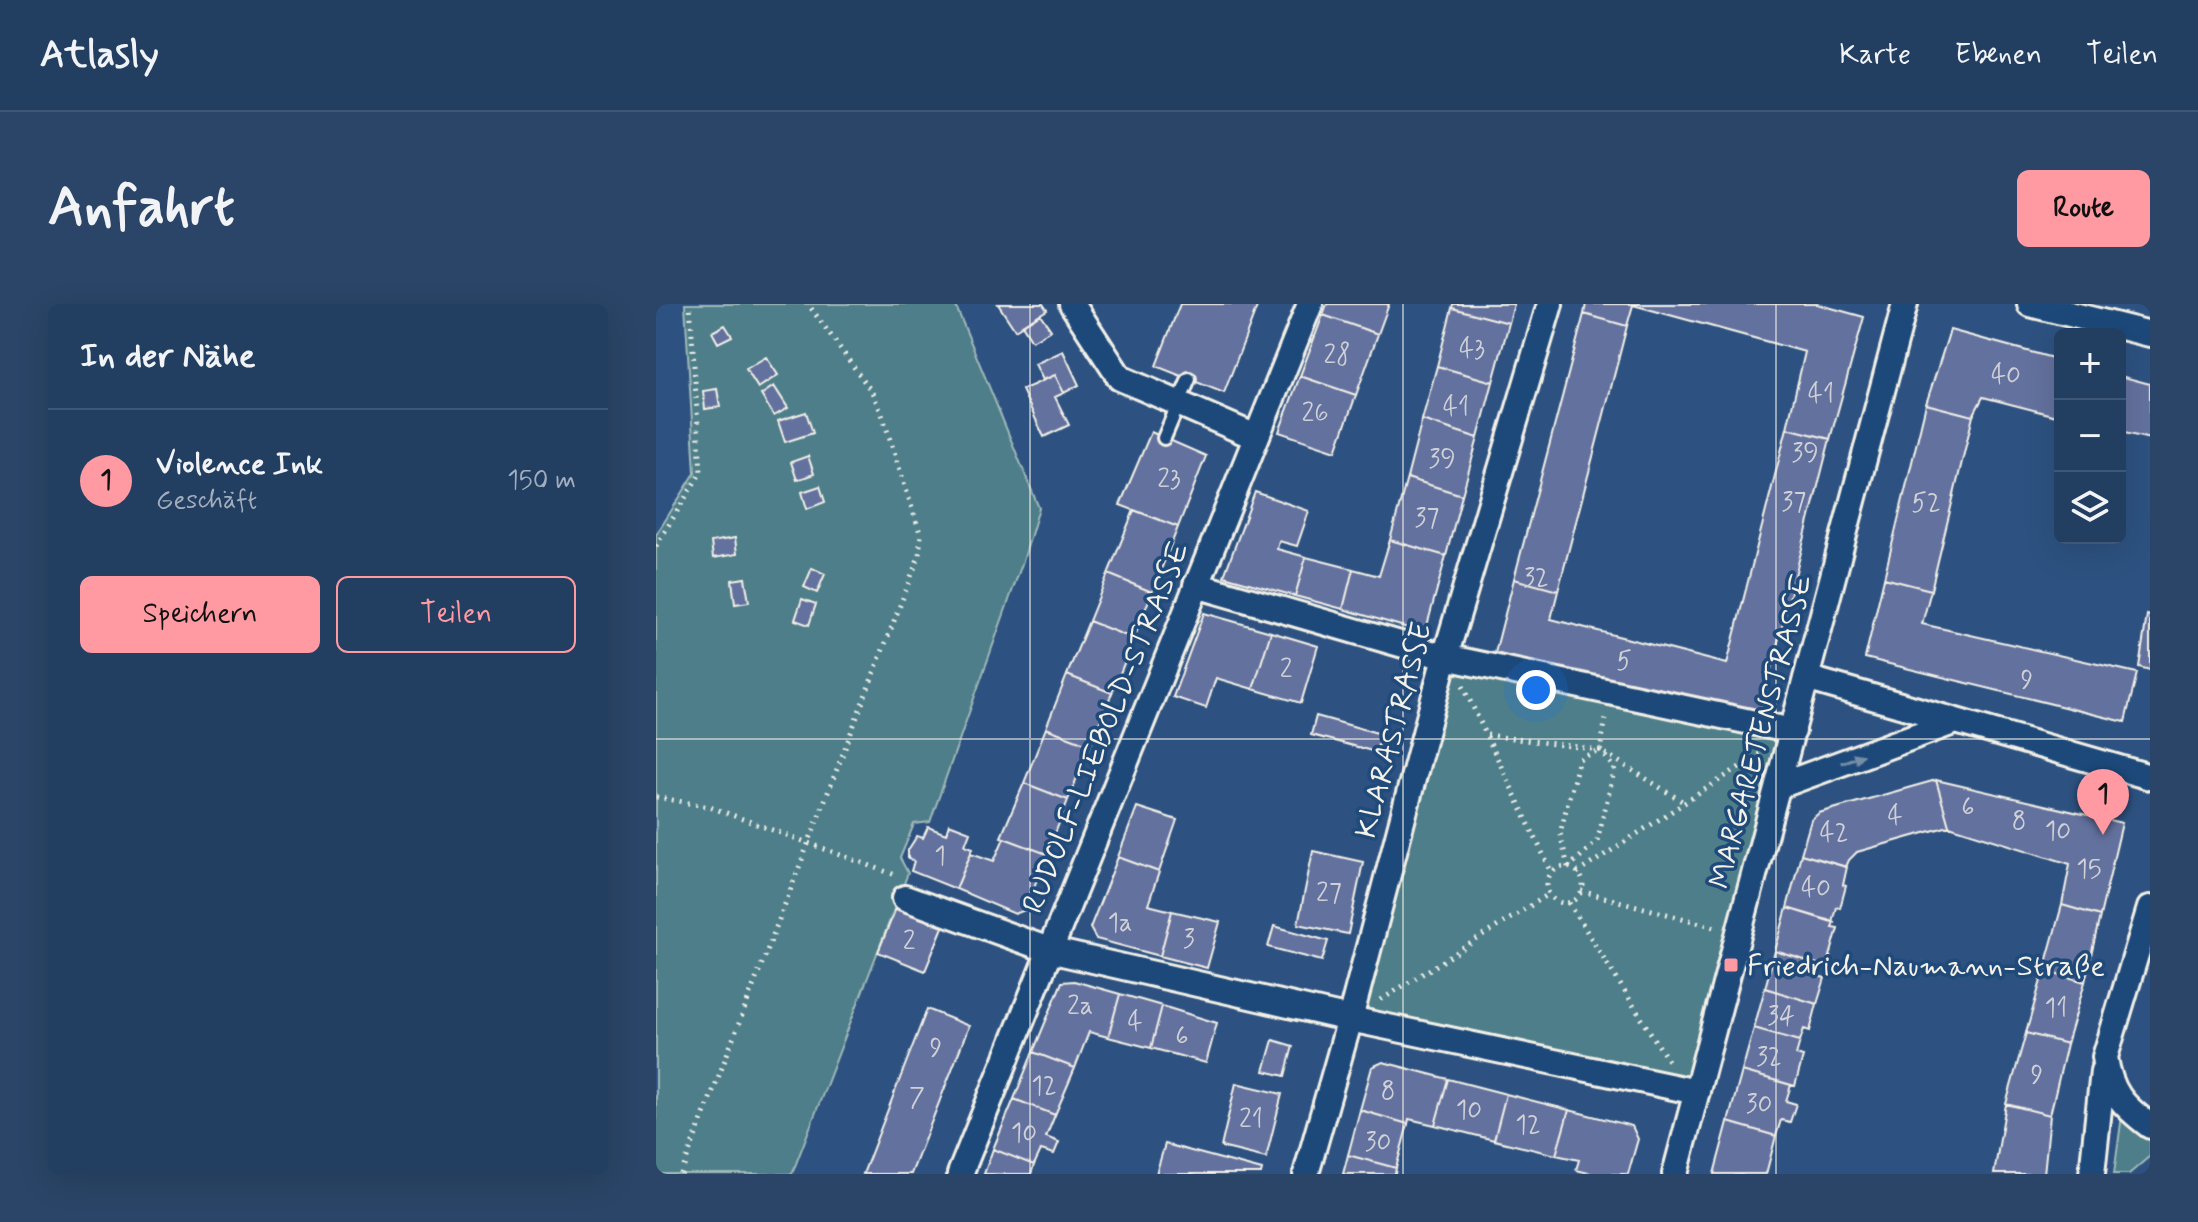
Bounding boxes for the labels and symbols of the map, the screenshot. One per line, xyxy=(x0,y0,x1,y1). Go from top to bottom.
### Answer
house number: 43 xyxy=(1459,333,1485,367)
house number: 28 xyxy=(1324,339,1351,373)
house number: 40 xyxy=(1991,359,2021,393)
house number: 41 xyxy=(1808,378,1834,412)
house number: 41 xyxy=(1443,391,1469,425)
house number: 26 xyxy=(1301,397,1329,431)
house number: 39 xyxy=(1791,437,1819,471)
house number: 39 xyxy=(1428,443,1456,477)
house number: 23 xyxy=(1157,463,1181,497)
house number: 37 xyxy=(1782,486,1806,520)
house number: 52 xyxy=(1911,487,1941,521)
house number: 37 xyxy=(1415,502,1439,536)
street label: RUDOLF-LIEBOLD-STRASSE xyxy=(1014,536,1199,919)
house number: 32 xyxy=(1523,562,1549,596)
street label: MARGARETENSTRASSE xyxy=(1701,570,1822,893)
street label: KLARASTRASSE xyxy=(1347,618,1442,843)
house number: 5 xyxy=(1616,645,1632,679)
house number: 2 xyxy=(1280,653,1293,687)
house number: 9 xyxy=(2021,664,2033,698)
your location xyxy=(1516,670,1556,710)
one-way arrow xyxy=(1841,752,1865,764)
pin: 1 xyxy=(2077,769,2129,835)
house number: 6 xyxy=(1961,791,1975,825)
house number: 4 xyxy=(1887,800,1903,834)
house number: 8 xyxy=(2012,805,2026,839)
house number: 10 xyxy=(2045,815,2071,849)
house number: 42 xyxy=(1820,817,1848,851)
house number: 1 xyxy=(934,840,946,874)
house number: 15 xyxy=(2076,853,2102,887)
house number: 40 xyxy=(1801,872,1831,906)
house number: 27 xyxy=(1316,877,1342,911)
house number: 1a xyxy=(1108,907,1133,941)
house number: 3 xyxy=(1183,923,1195,957)
house number: 2 xyxy=(903,925,916,959)
place label: Friedrich-Naumann-Straße xyxy=(1747,947,2105,986)
marker: Friedrich-Naumann-Straße xyxy=(1722,956,1740,974)
house number: 2a xyxy=(1067,990,1093,1024)
house number: 11 xyxy=(2045,992,2067,1026)
house number: 34 xyxy=(1767,1000,1795,1034)
house number: 4 xyxy=(1127,1006,1143,1040)
house number: 6 xyxy=(1175,1020,1189,1054)
house number: 9 xyxy=(930,1032,942,1066)
house number: 32 xyxy=(1756,1041,1782,1075)
house number: 9 xyxy=(2031,1059,2043,1093)
house number: 12 xyxy=(1031,1070,1057,1104)
house number: 8 xyxy=(1381,1075,1395,1109)
house number: 7 xyxy=(909,1082,925,1116)
house number: 30 xyxy=(1746,1088,1772,1122)
house number: 10 xyxy=(1456,1094,1482,1128)
house number: 21 xyxy=(1239,1103,1263,1137)
house number: 12 xyxy=(1515,1109,1541,1143)
house number: 10 xyxy=(1011,1117,1037,1151)
house number: 30 xyxy=(1365,1126,1391,1160)

